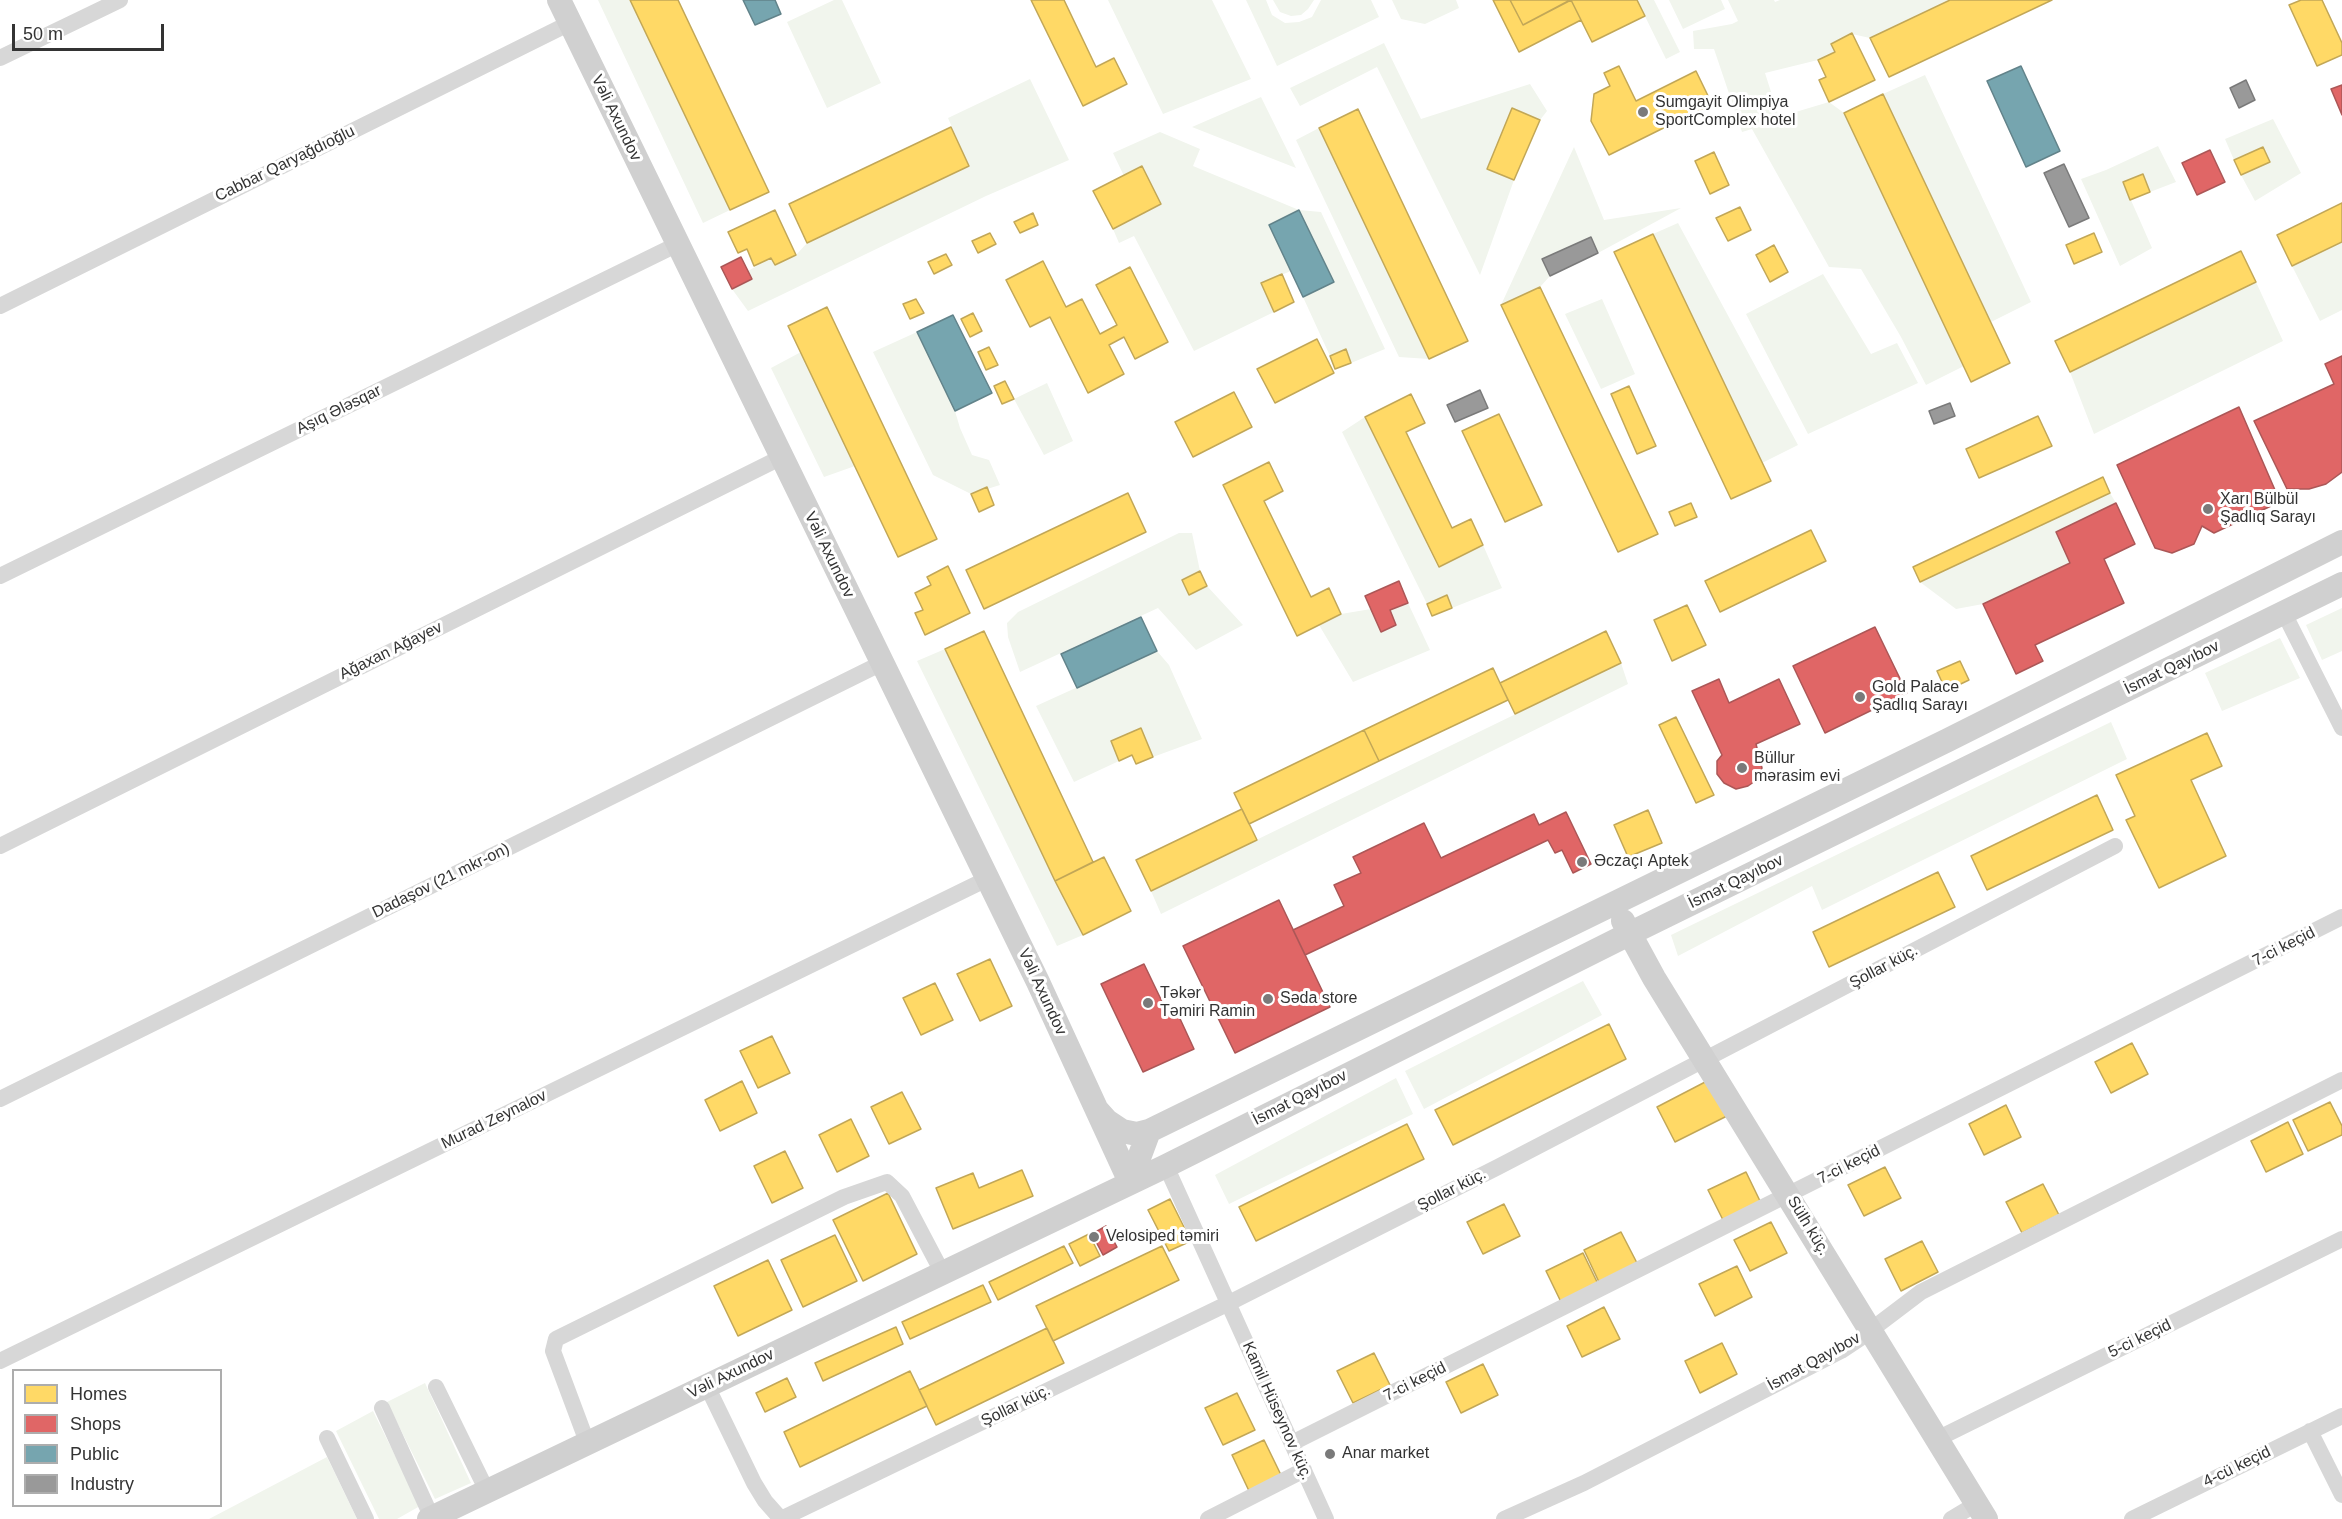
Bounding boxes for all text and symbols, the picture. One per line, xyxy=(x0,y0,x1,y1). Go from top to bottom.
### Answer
scale bar xyxy=(15,12,166,50)
text: 50 m xyxy=(23,24,63,44)
street label: Vəli Axundov xyxy=(587,72,645,164)
place label: Sumgayit Olimpiya SportComplex hotel xyxy=(1655,93,1796,131)
marker: Sumgayit Olimpiya SportComplex hotel xyxy=(1636,105,1650,119)
street label: Cabbar Qaryağdıoğlu xyxy=(212,122,358,206)
street label: Aşıq Ələsqar xyxy=(293,381,385,439)
place label: Xarı Bülbül Şadlıq Sarayı xyxy=(2220,490,2316,528)
marker: Xarı Bülbül Şadlıq Sarayı xyxy=(2201,502,2215,516)
street label: Vəli Axundov xyxy=(800,509,858,601)
street label: Ağaxan Ağayev xyxy=(336,618,446,684)
street label: İsmət Qayıbov xyxy=(2121,637,2223,699)
place label: Gold Palace Şadlıq Sarayı xyxy=(1872,678,1968,716)
marker: Gold Palace Şadlıq Sarayı xyxy=(1853,690,1867,704)
place label: Büllur mərasim evi xyxy=(1754,749,1840,787)
marker: Büllur mərasim evi xyxy=(1735,761,1749,775)
street label: Dadaşov (21 mkr-on) xyxy=(369,839,513,923)
street label: İsmət Qayıbov xyxy=(1685,851,1787,913)
place label: Əczaçı Aptek xyxy=(1594,852,1689,872)
marker: Əczaçı Aptek xyxy=(1575,855,1589,869)
street label: 7-ci keçid xyxy=(2250,923,2318,971)
street label: Şollar küç. xyxy=(1847,941,1921,993)
street label: Vəli Axundov xyxy=(1014,946,1070,1038)
place label: Tәkәr Tәmiri Ramin xyxy=(1160,984,1255,1022)
place label: Səda store xyxy=(1280,989,1357,1009)
marker: Səda store xyxy=(1261,992,1275,1006)
marker: Tәkәr Tәmiri Ramin xyxy=(1141,996,1155,1010)
street label: İsmət Qayıbov xyxy=(1250,1066,1350,1130)
street label: Murad Zeynalov xyxy=(438,1086,550,1154)
street label: 7-ci keçid xyxy=(1815,1141,1883,1189)
street label: Şollar küç. xyxy=(1414,1164,1490,1216)
street label: Sülh küç. xyxy=(1783,1193,1833,1259)
place label: Velosiped təmiri xyxy=(1106,1227,1219,1247)
marker: Velosiped təmiri xyxy=(1087,1230,1101,1244)
street label: 5-ci keçid xyxy=(2105,1316,2175,1362)
street label: İsmət Qayıbov xyxy=(1764,1329,1864,1395)
street label: Kamil Hüseynov küç. xyxy=(1238,1339,1316,1483)
street label: Vəli Axundov xyxy=(685,1345,777,1403)
street label: 7-ci keçid xyxy=(1381,1358,1449,1406)
legend xyxy=(12,1369,222,1507)
street label: Şollar küç. xyxy=(978,1381,1054,1431)
text: Homes xyxy=(70,1384,127,1404)
text: Shops xyxy=(70,1414,121,1434)
street label: 4-cü keçid xyxy=(2200,1442,2274,1492)
text: Public xyxy=(70,1444,119,1464)
place label: Anar market xyxy=(1342,1444,1429,1464)
marker: Anar market xyxy=(1323,1447,1337,1461)
text: Industry xyxy=(70,1474,134,1494)

